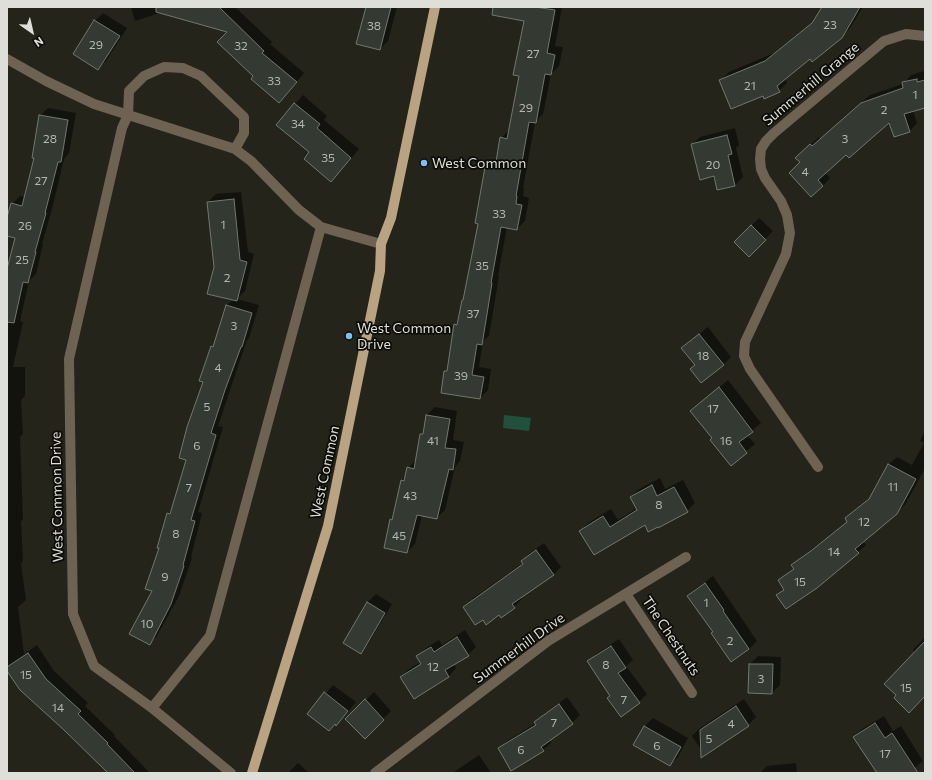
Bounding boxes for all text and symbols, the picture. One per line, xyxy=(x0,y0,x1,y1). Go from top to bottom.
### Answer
north arrow xyxy=(12,12,52,52)
house number: 23 xyxy=(823,18,837,32)
house number: 38 xyxy=(367,19,381,33)
text: N xyxy=(32,35,46,50)
house number: 29 xyxy=(89,38,103,52)
house number: 32 xyxy=(234,39,248,53)
street label: Summerhill Grange xyxy=(759,39,863,129)
house number: 27 xyxy=(527,47,539,61)
house number: 33 xyxy=(267,74,281,88)
house number: 21 xyxy=(744,79,756,93)
house number: 1 xyxy=(912,88,918,102)
house number: 29 xyxy=(519,101,533,115)
house number: 2 xyxy=(881,103,887,117)
house number: 34 xyxy=(291,117,305,131)
house number: 28 xyxy=(43,132,57,146)
house number: 3 xyxy=(842,132,848,146)
house number: 35 xyxy=(321,151,335,165)
place label: West Common xyxy=(432,155,526,171)
marker: West Common xyxy=(419,158,429,168)
house number: 20 xyxy=(706,158,720,172)
house number: 4 xyxy=(801,165,809,179)
house number: 27 xyxy=(35,174,47,188)
house number: 33 xyxy=(492,207,506,221)
house number: 1 xyxy=(220,218,226,232)
house number: 26 xyxy=(18,219,32,233)
house number: 25 xyxy=(15,253,29,267)
house number: 35 xyxy=(475,259,489,273)
house number: 2 xyxy=(224,271,230,285)
house number: 37 xyxy=(466,307,480,321)
house number: 3 xyxy=(231,319,237,333)
place label: West Common Drive xyxy=(357,320,451,352)
marker: West Common Drive xyxy=(344,331,354,341)
house number: 18 xyxy=(697,349,709,363)
house number: 4 xyxy=(214,361,222,375)
house number: 39 xyxy=(454,369,468,383)
house number: 5 xyxy=(204,400,210,414)
house number: 17 xyxy=(707,402,719,416)
street label: West Common xyxy=(307,424,343,520)
street label: West Common Drive xyxy=(47,432,67,562)
house number: 41 xyxy=(427,434,439,448)
house number: 16 xyxy=(720,434,732,448)
house number: 6 xyxy=(193,439,201,453)
house number: 11 xyxy=(888,480,898,494)
house number: 7 xyxy=(186,481,192,495)
house number: 43 xyxy=(403,489,417,503)
house number: 8 xyxy=(655,498,663,512)
house number: 12 xyxy=(858,515,870,529)
house number: 8 xyxy=(172,527,180,541)
house number: 45 xyxy=(392,529,406,543)
house number: 14 xyxy=(828,545,840,559)
house number: 9 xyxy=(161,570,169,584)
house number: 15 xyxy=(794,575,806,589)
street label: The Chestnuts xyxy=(638,593,704,679)
house number: 1 xyxy=(703,596,709,610)
street label: Summerhill Drive xyxy=(470,609,568,687)
house number: 10 xyxy=(141,617,153,631)
house number: 2 xyxy=(727,634,733,648)
house number: 8 xyxy=(602,658,610,672)
house number: 12 xyxy=(427,660,439,674)
house number: 15 xyxy=(20,668,32,682)
house number: 3 xyxy=(758,672,764,686)
house number: 15 xyxy=(900,681,912,695)
house number: 7 xyxy=(621,693,627,707)
house number: 14 xyxy=(52,701,64,715)
house number: 7 xyxy=(551,716,557,730)
house number: 4 xyxy=(727,717,735,731)
house number: 5 xyxy=(706,732,712,746)
house number: 6 xyxy=(653,739,661,753)
house number: 6 xyxy=(517,743,525,757)
house number: 17 xyxy=(879,747,891,761)

